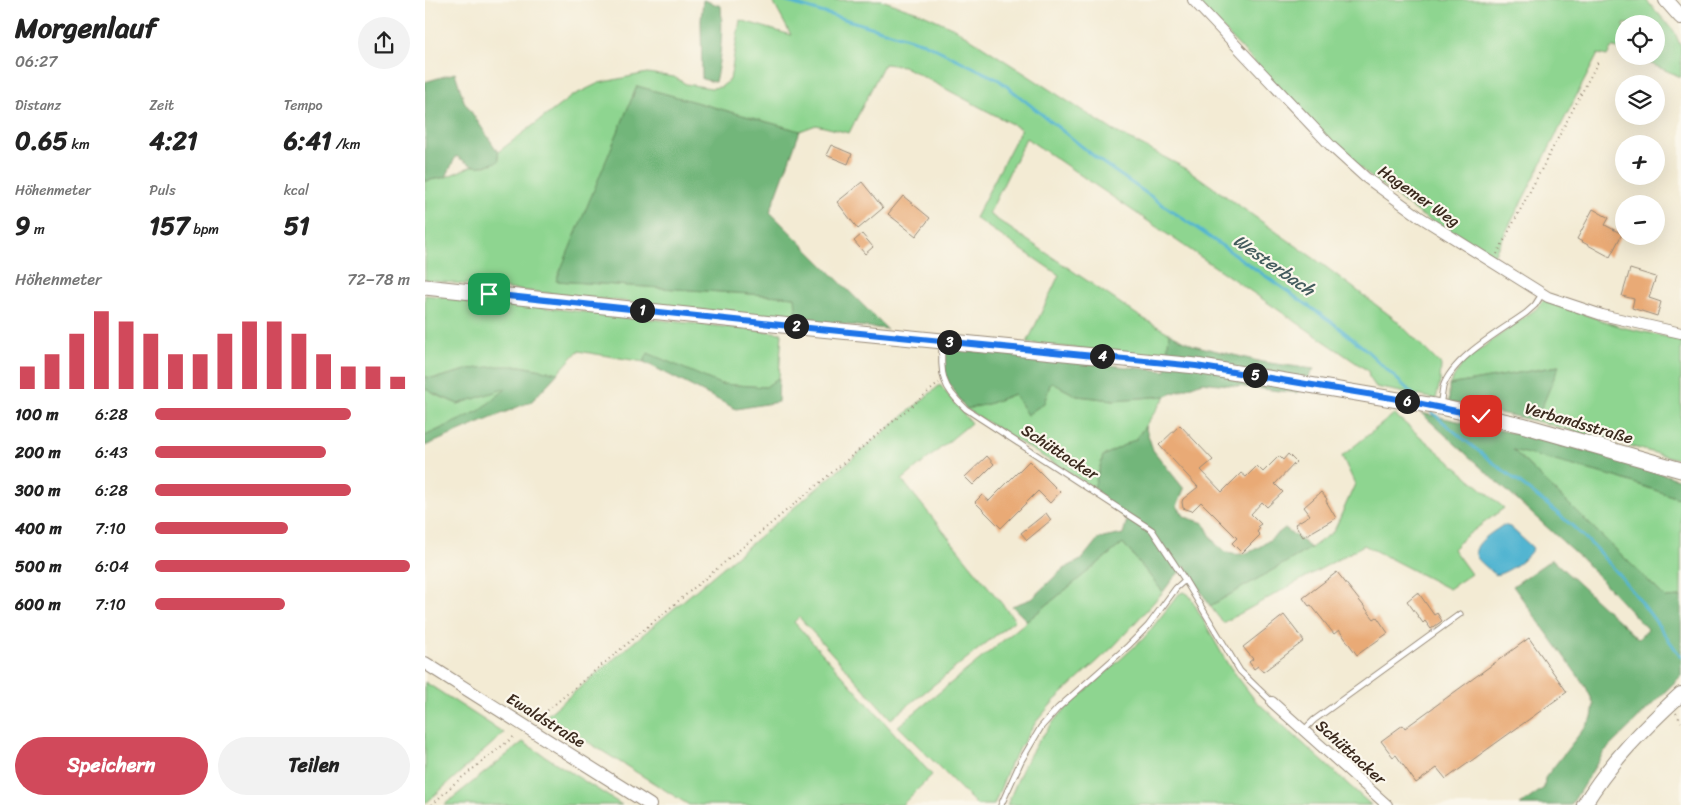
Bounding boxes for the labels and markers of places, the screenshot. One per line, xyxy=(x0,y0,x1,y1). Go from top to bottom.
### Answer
pin xyxy=(468,273,510,315)
pin: 1 xyxy=(629,298,655,322)
pin: 2 xyxy=(783,314,809,338)
pin: 3 xyxy=(937,330,961,354)
pin: 4 xyxy=(1089,344,1115,368)
pin: 5 xyxy=(1243,362,1267,388)
pin: 6 xyxy=(1395,388,1419,414)
pin xyxy=(1460,395,1502,437)

